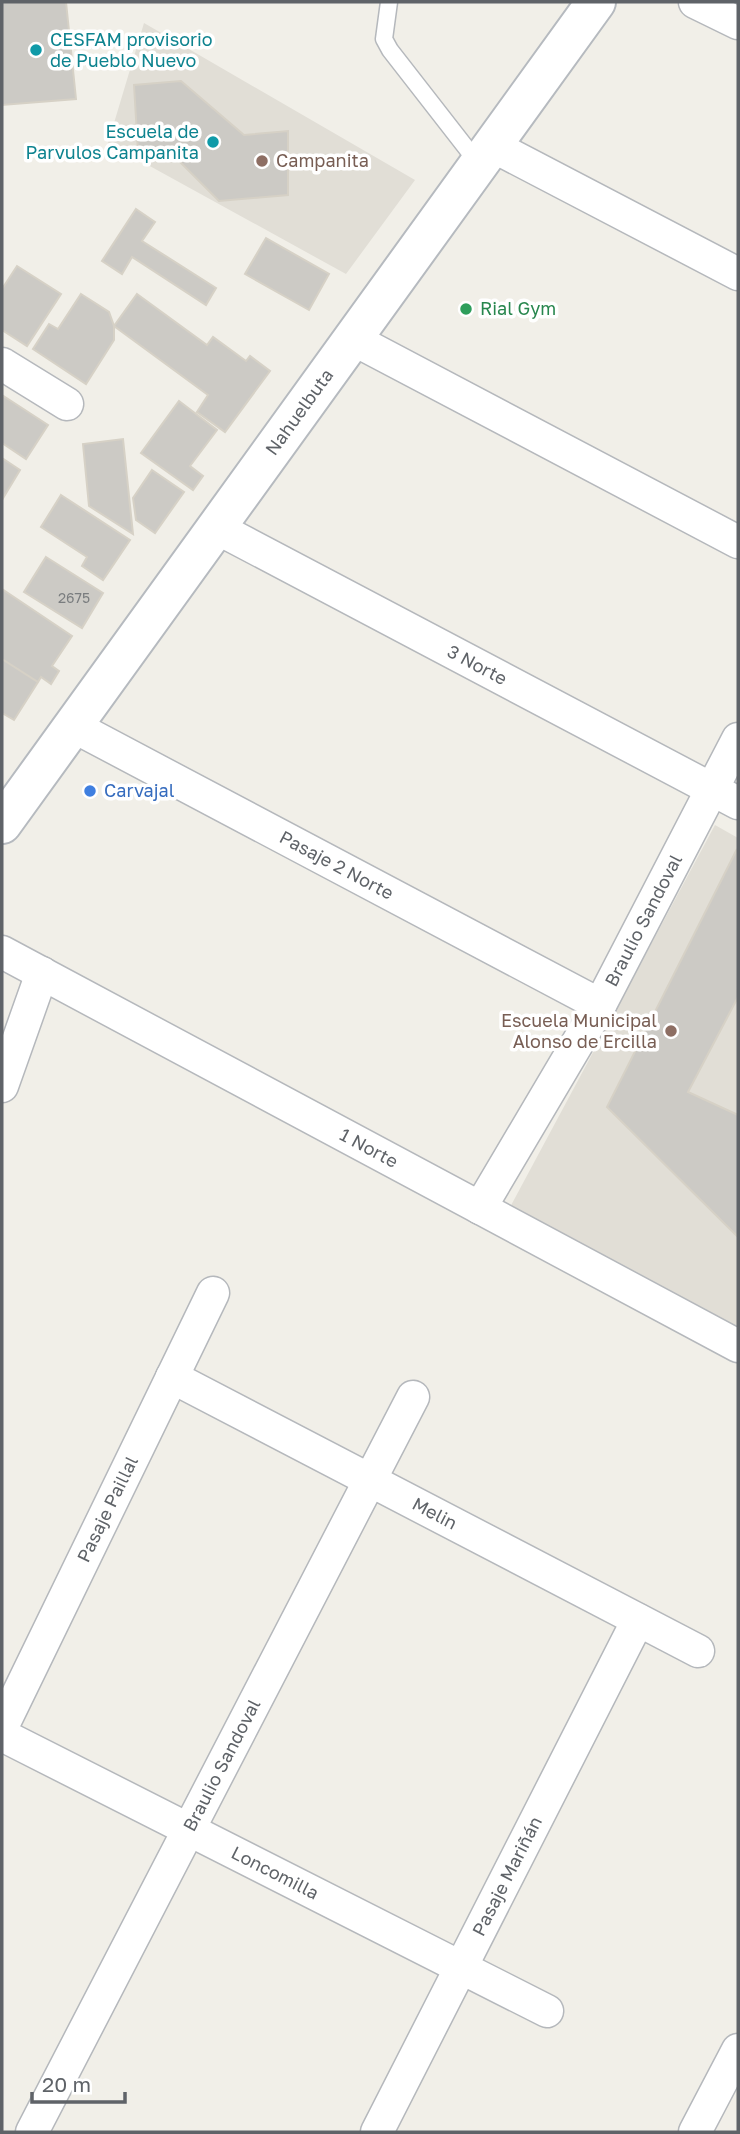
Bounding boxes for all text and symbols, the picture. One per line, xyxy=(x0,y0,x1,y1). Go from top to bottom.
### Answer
place label: CESFAM provisorio de Pueblo Nuevo xyxy=(50,28,213,71)
marker: CESFAM provisorio de Pueblo Nuevo xyxy=(28,42,44,58)
place label: Escuela de Parvulos Campanita xyxy=(25,120,199,163)
marker: Escuela de Parvulos Campanita xyxy=(205,134,221,150)
place label: Campanita xyxy=(276,149,369,171)
marker: Campanita xyxy=(254,153,270,169)
place label: Rial Gym xyxy=(480,297,556,319)
marker: Rial Gym xyxy=(458,301,474,317)
street label: Nahuelbuta xyxy=(260,364,337,459)
house number: 2675 xyxy=(58,589,90,606)
street label: 3 Norte xyxy=(444,640,511,689)
place label: Carvajal xyxy=(104,779,175,801)
marker: Carvajal xyxy=(82,783,98,799)
street label: Pasaje 2 Norte xyxy=(276,825,398,904)
street label: Braulio Sandoval xyxy=(600,850,686,990)
place label: Escuela Municipal Alonso de Ercilla xyxy=(501,1009,657,1052)
marker: Escuela Municipal Alonso de Ercilla xyxy=(663,1023,679,1039)
street label: 1 Norte xyxy=(336,1123,402,1172)
street label: Pasaje Paillal xyxy=(72,1452,142,1566)
street label: Melin xyxy=(409,1492,461,1534)
street label: Braulio Sandoval xyxy=(178,1695,265,1835)
street label: Pasaje Mariñán xyxy=(467,1812,546,1939)
street label: Loncomilla xyxy=(228,1841,323,1904)
scale bar xyxy=(32,2060,124,2104)
text: 20 m xyxy=(42,2071,91,2097)

